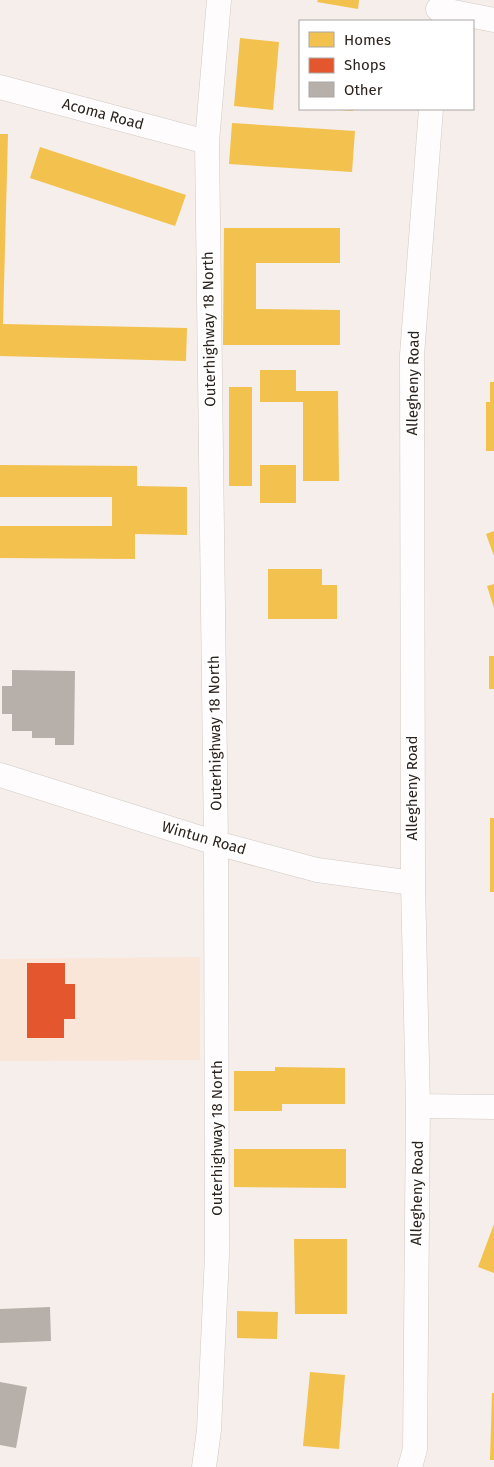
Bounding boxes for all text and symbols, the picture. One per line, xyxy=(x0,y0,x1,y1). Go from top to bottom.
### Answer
legend xyxy=(299,20,474,110)
text: Homes xyxy=(344,31,391,49)
text: Shops xyxy=(344,56,386,74)
text: Other xyxy=(344,81,383,99)
street label: Acoma Road xyxy=(60,94,146,134)
street label: Outerhighway 18 North xyxy=(199,251,219,407)
street label: Allegheny Road xyxy=(403,330,423,436)
street label: Outerhighway 18 North xyxy=(205,655,225,811)
street label: Allegheny Road xyxy=(403,736,421,840)
street label: Wintun Road xyxy=(160,817,248,859)
street label: Outerhighway 18 North xyxy=(208,1060,226,1216)
street label: Allegheny Road xyxy=(407,1140,427,1246)

